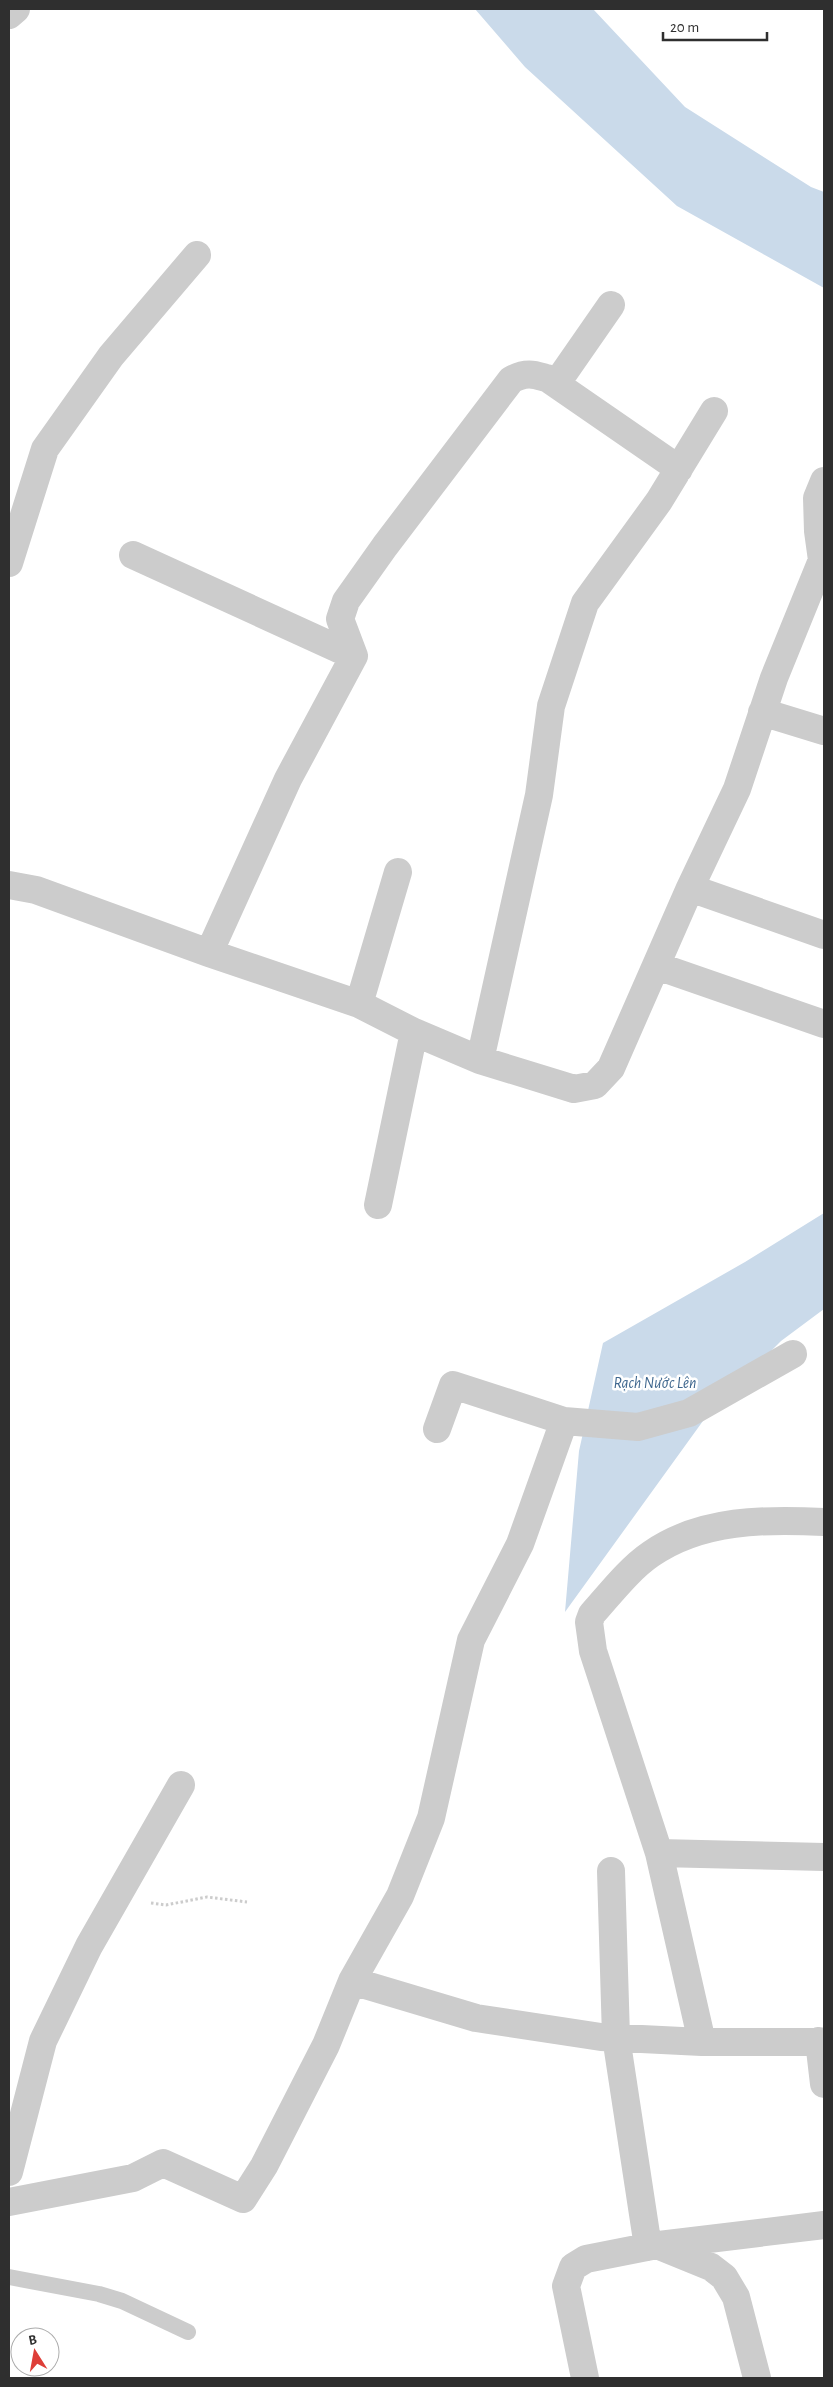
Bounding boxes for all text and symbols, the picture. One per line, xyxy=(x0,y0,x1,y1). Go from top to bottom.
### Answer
scale bar xyxy=(663,10,767,42)
text: 20 m xyxy=(670,20,699,35)
water label: Rạch Nước Lên xyxy=(614,1375,696,1391)
north arrow xyxy=(10,2327,60,2377)
text: B xyxy=(27,2333,38,2348)

